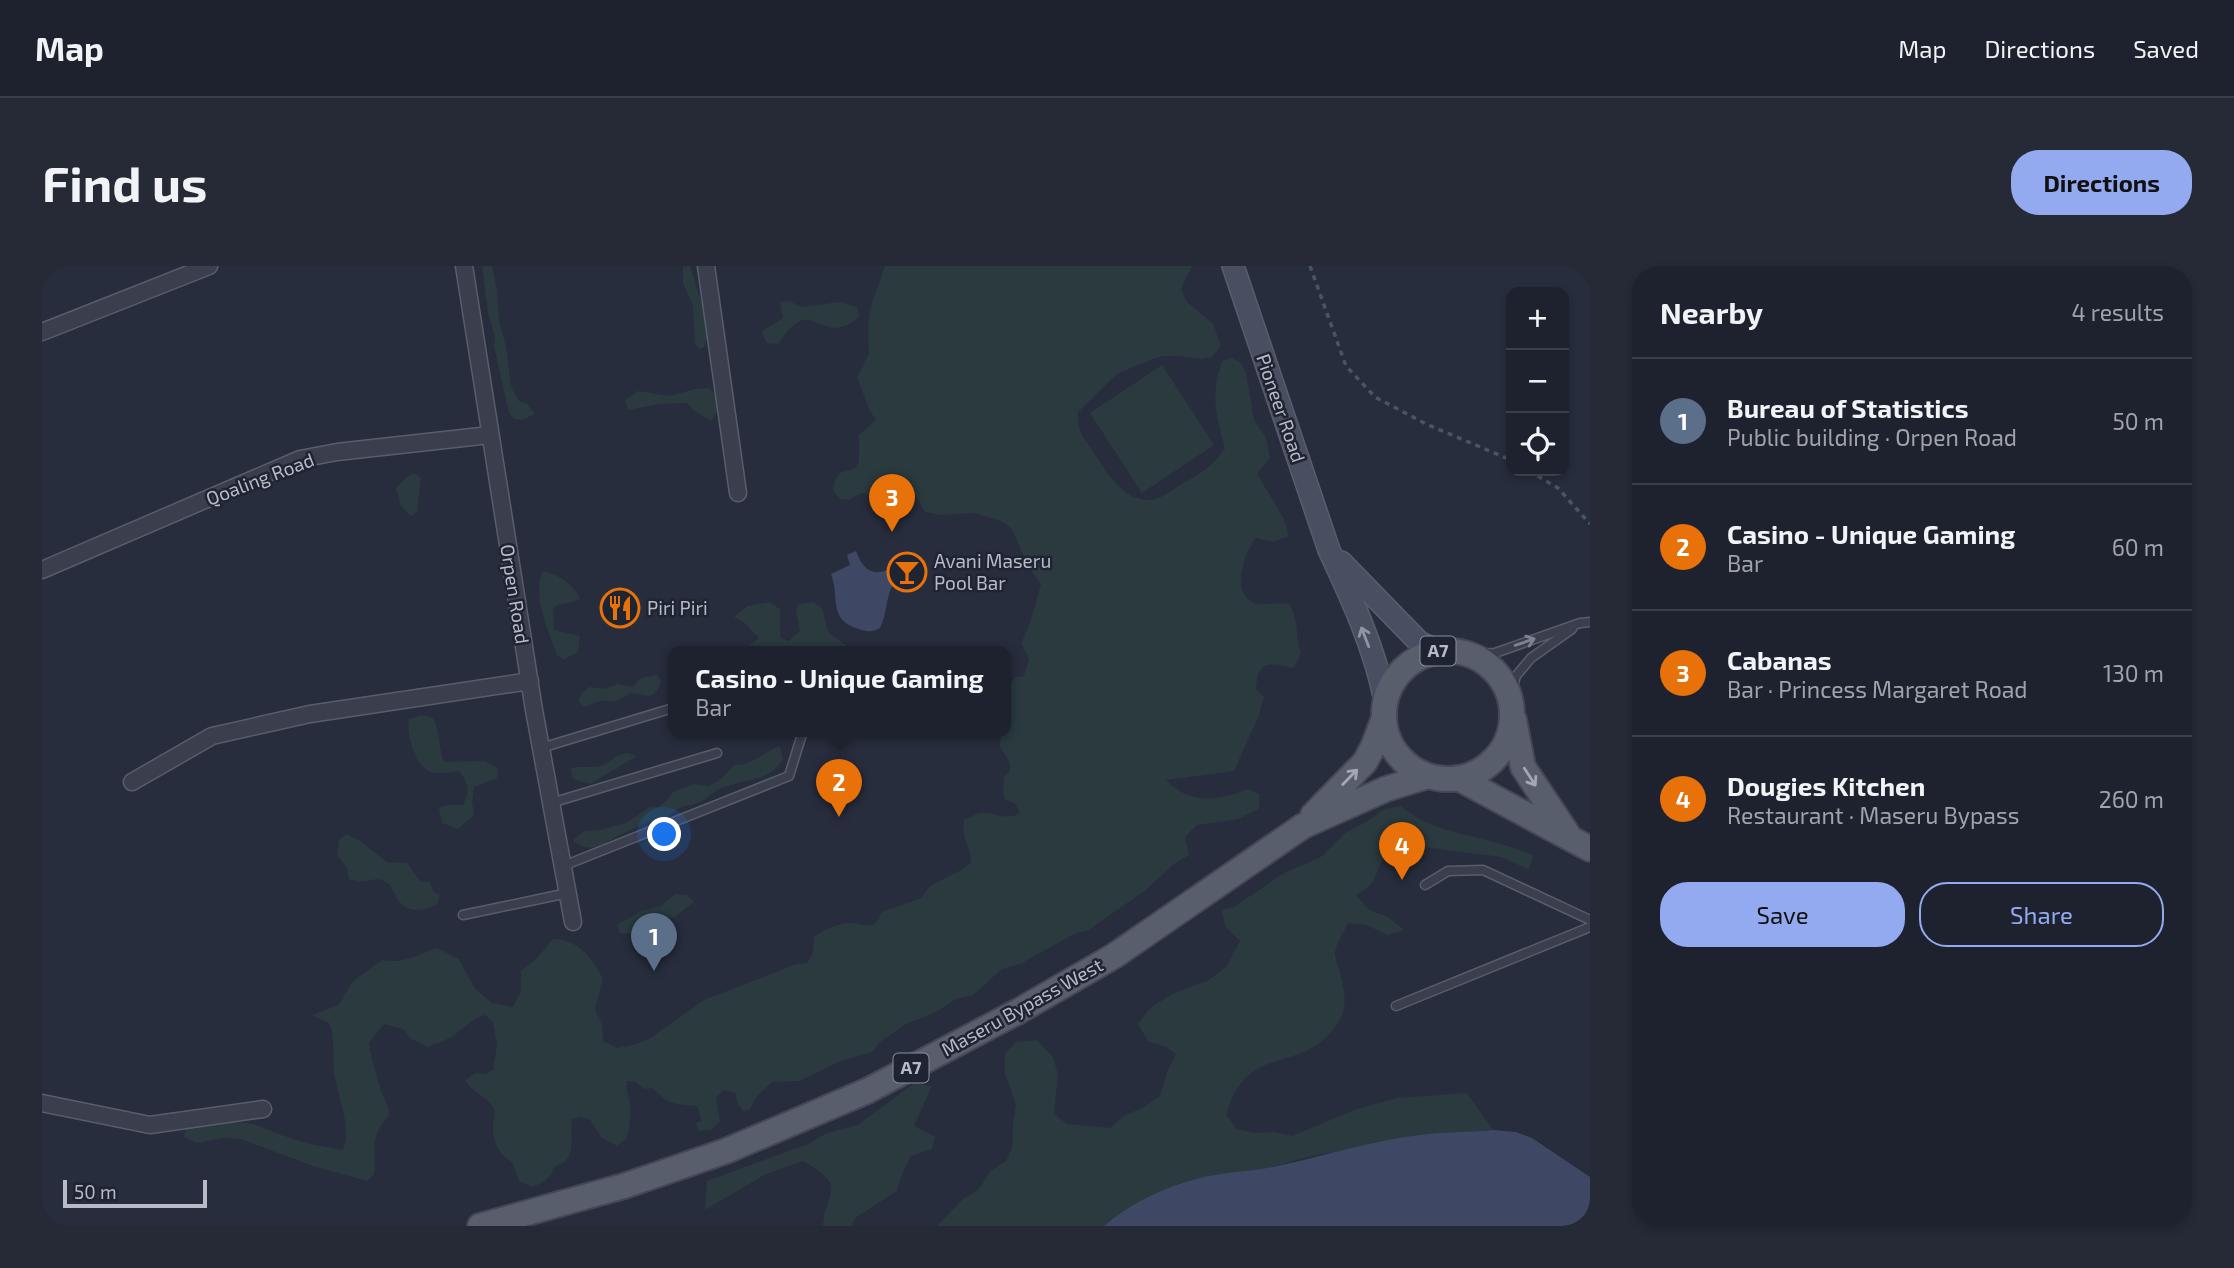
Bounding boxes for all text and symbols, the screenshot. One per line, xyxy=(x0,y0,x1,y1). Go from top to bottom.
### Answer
text: Map xyxy=(35,28,104,68)
text: Map xyxy=(1898,34,1946,63)
text: Directions xyxy=(1984,34,2095,63)
text: Saved xyxy=(2133,34,2199,63)
button: Directions xyxy=(2011,150,2192,215)
text: Find us xyxy=(42,153,207,212)
map controls xyxy=(1506,287,1569,476)
button: + xyxy=(1506,287,1569,350)
text: Nearby xyxy=(1660,294,1763,330)
text: 4 results xyxy=(2072,298,2164,326)
street label: Pioneer Road xyxy=(1252,350,1311,465)
button: − xyxy=(1506,350,1569,413)
text: Bureau of Statistics xyxy=(1727,392,1969,423)
text: 1 xyxy=(1678,407,1688,435)
text: 50 m xyxy=(2113,407,2164,435)
button: locate xyxy=(1506,413,1569,476)
text: Public building · Orpen Road xyxy=(1727,423,2017,451)
street label: Qoaling Road xyxy=(203,447,317,510)
pin: 3 xyxy=(869,474,915,532)
text: Casino - Unique Gaming xyxy=(1727,518,2015,549)
text: 2 xyxy=(1676,533,1690,561)
text: 60 m xyxy=(2112,533,2164,561)
street label: Orpen Road xyxy=(496,542,535,645)
place label: Avani Maseru Pool Bar xyxy=(934,549,1051,594)
text: Bar xyxy=(1727,549,1763,577)
bar icon: Avani Maseru Pool Bar xyxy=(886,551,928,593)
restaurant icon: Piri Piri xyxy=(599,587,641,629)
place label: Piri Piri xyxy=(647,596,708,619)
one-way arrow xyxy=(1357,627,1370,648)
one-way arrow xyxy=(1514,635,1536,648)
road number: A7 xyxy=(1420,636,1456,666)
text: Cabanas xyxy=(1727,644,1832,675)
popup xyxy=(668,646,1011,737)
text: 3 xyxy=(1676,659,1690,687)
text: 130 m xyxy=(2103,659,2164,687)
text: Casino - Unique Gaming xyxy=(695,662,984,693)
text: Bar · Princess Margaret Road xyxy=(1727,675,2028,703)
text: Bar xyxy=(695,693,731,721)
pin: 2 xyxy=(816,759,862,817)
one-way arrow xyxy=(1523,767,1537,787)
one-way arrow xyxy=(1342,769,1359,786)
text: Dougies Kitchen xyxy=(1727,770,1925,801)
text: 4 xyxy=(1676,785,1690,813)
text: 260 m xyxy=(2099,785,2164,813)
text: Restaurant · Maseru Bypass xyxy=(1727,801,2019,829)
your location xyxy=(647,817,681,851)
pin: 4 xyxy=(1379,822,1425,880)
button: Save xyxy=(1660,882,1905,947)
button: Share xyxy=(1919,882,2164,947)
pin: 1 xyxy=(631,913,677,971)
street label: Maseru Bypass West xyxy=(937,953,1106,1060)
road number: A7 xyxy=(894,1054,928,1082)
scale bar xyxy=(63,1177,206,1209)
text: 50 m xyxy=(74,1180,117,1203)

